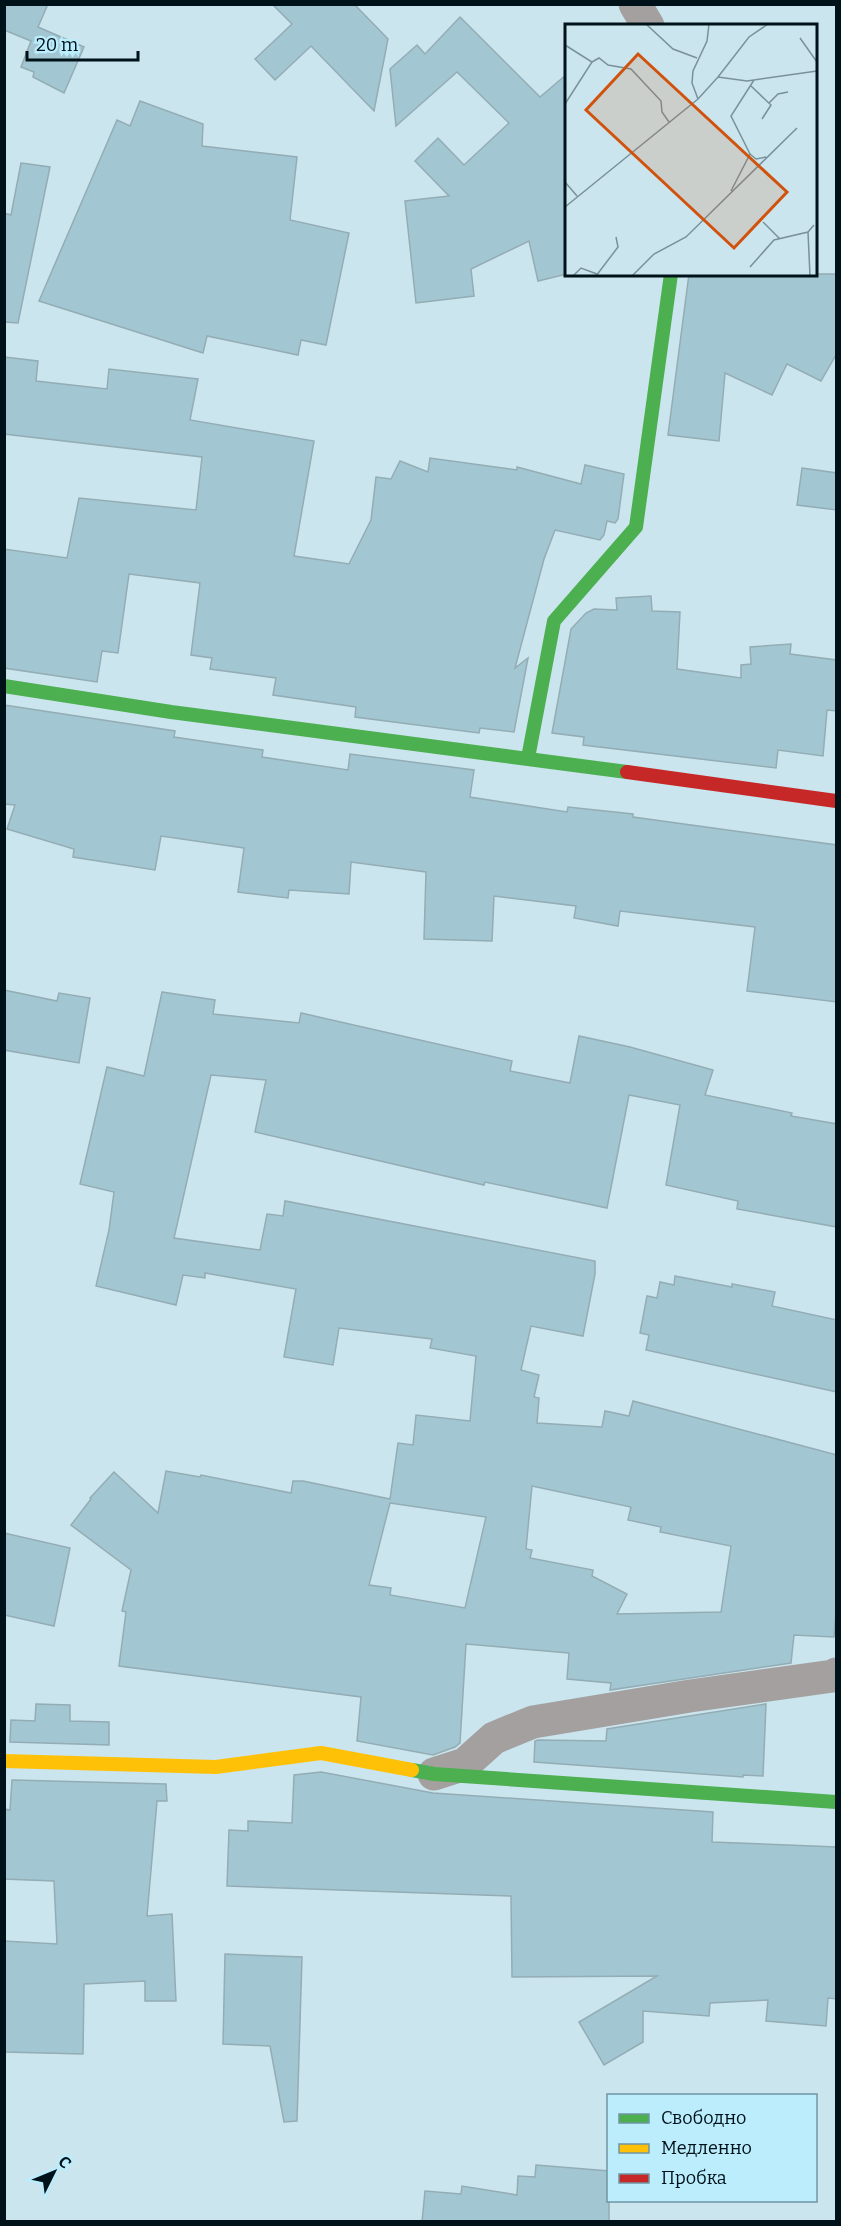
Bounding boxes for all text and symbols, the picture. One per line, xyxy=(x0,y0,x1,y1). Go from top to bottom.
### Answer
scale bar xyxy=(27,24,138,62)
inset map xyxy=(565,24,817,276)
text: 20 m xyxy=(36,34,78,56)
legend xyxy=(607,2094,817,2202)
text: Свободно xyxy=(661,2107,746,2129)
text: Медленно xyxy=(661,2137,752,2159)
north arrow xyxy=(24,2142,84,2202)
text: С xyxy=(54,2152,75,2172)
text: Пробка xyxy=(661,2167,727,2189)

